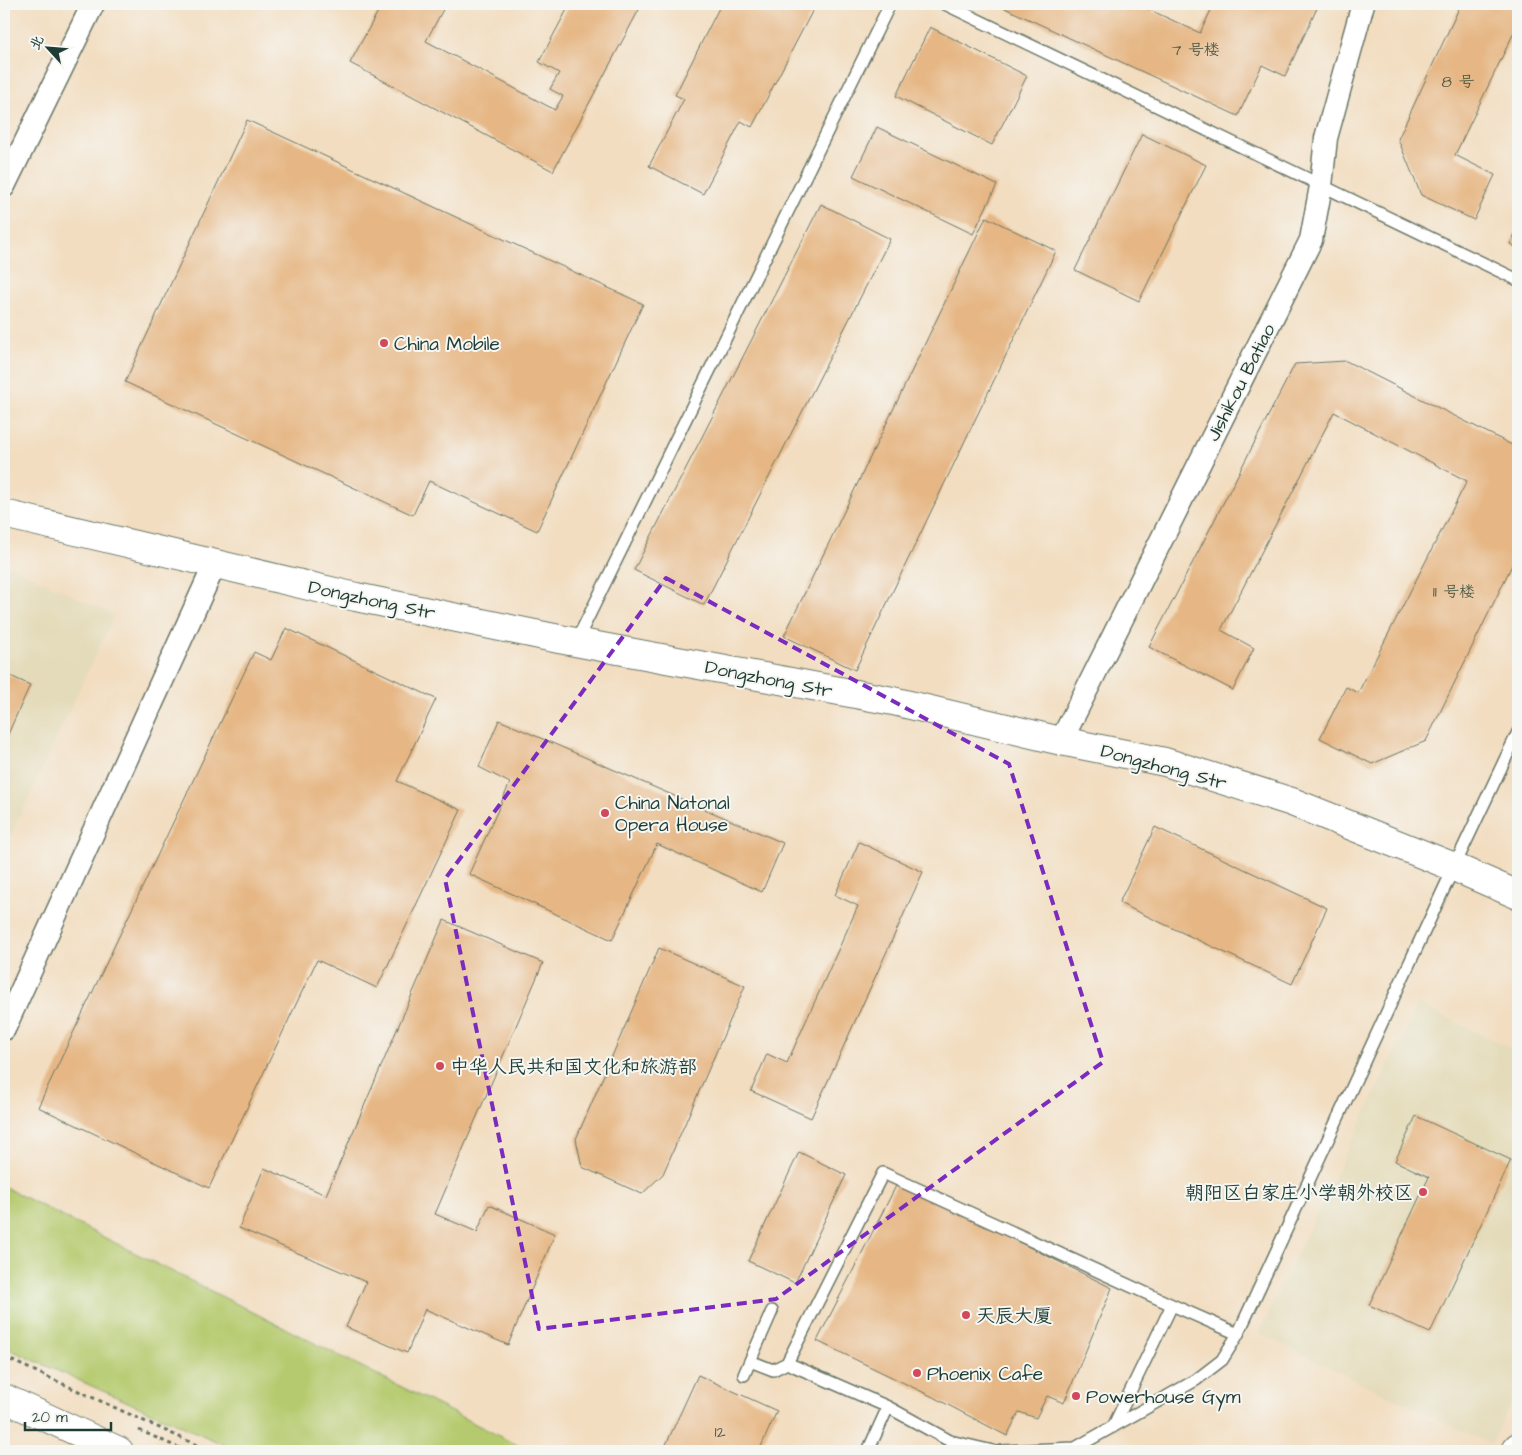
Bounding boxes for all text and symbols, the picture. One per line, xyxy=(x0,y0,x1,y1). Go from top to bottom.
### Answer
north arrow xyxy=(22,22,72,72)
text: 北 xyxy=(25,32,49,53)
house number: 7 号楼 xyxy=(1172,39,1220,61)
house number: 8 号 xyxy=(1442,71,1474,93)
street label: Jishikou Batiao xyxy=(1200,319,1283,446)
place label: China Mobile xyxy=(394,331,500,358)
marker: China Mobile xyxy=(378,337,390,349)
street label: Dongzhong Str xyxy=(306,574,438,628)
house number: 11 号楼 xyxy=(1433,581,1475,603)
street label: Dongzhong Str xyxy=(703,654,835,706)
street label: Dongzhong Str xyxy=(1098,738,1230,798)
place label: China Natonal Opera House xyxy=(615,790,730,839)
marker: China Natonal Opera House xyxy=(599,807,611,819)
place label: 中华人民共和国文化和旅游部 xyxy=(450,1054,697,1081)
marker: 中华人民共和国文化和旅游部 xyxy=(434,1060,446,1072)
place label: 朝阳区白家庄小学朝外校区 xyxy=(1185,1180,1413,1207)
marker: 朝阳区白家庄小学朝外校区 xyxy=(1417,1186,1429,1198)
place label: 天辰大厦 xyxy=(976,1303,1052,1330)
marker: 天辰大厦 xyxy=(960,1309,972,1321)
place label: Phoenix Cafe xyxy=(927,1361,1043,1388)
marker: Phoenix Cafe xyxy=(911,1367,923,1379)
place label: Powerhouse Gym xyxy=(1086,1384,1241,1412)
marker: Powerhouse Gym xyxy=(1070,1390,1082,1402)
scale bar xyxy=(25,1400,111,1432)
text: 20 m xyxy=(32,1407,68,1428)
house number: 12 xyxy=(714,1421,726,1443)

